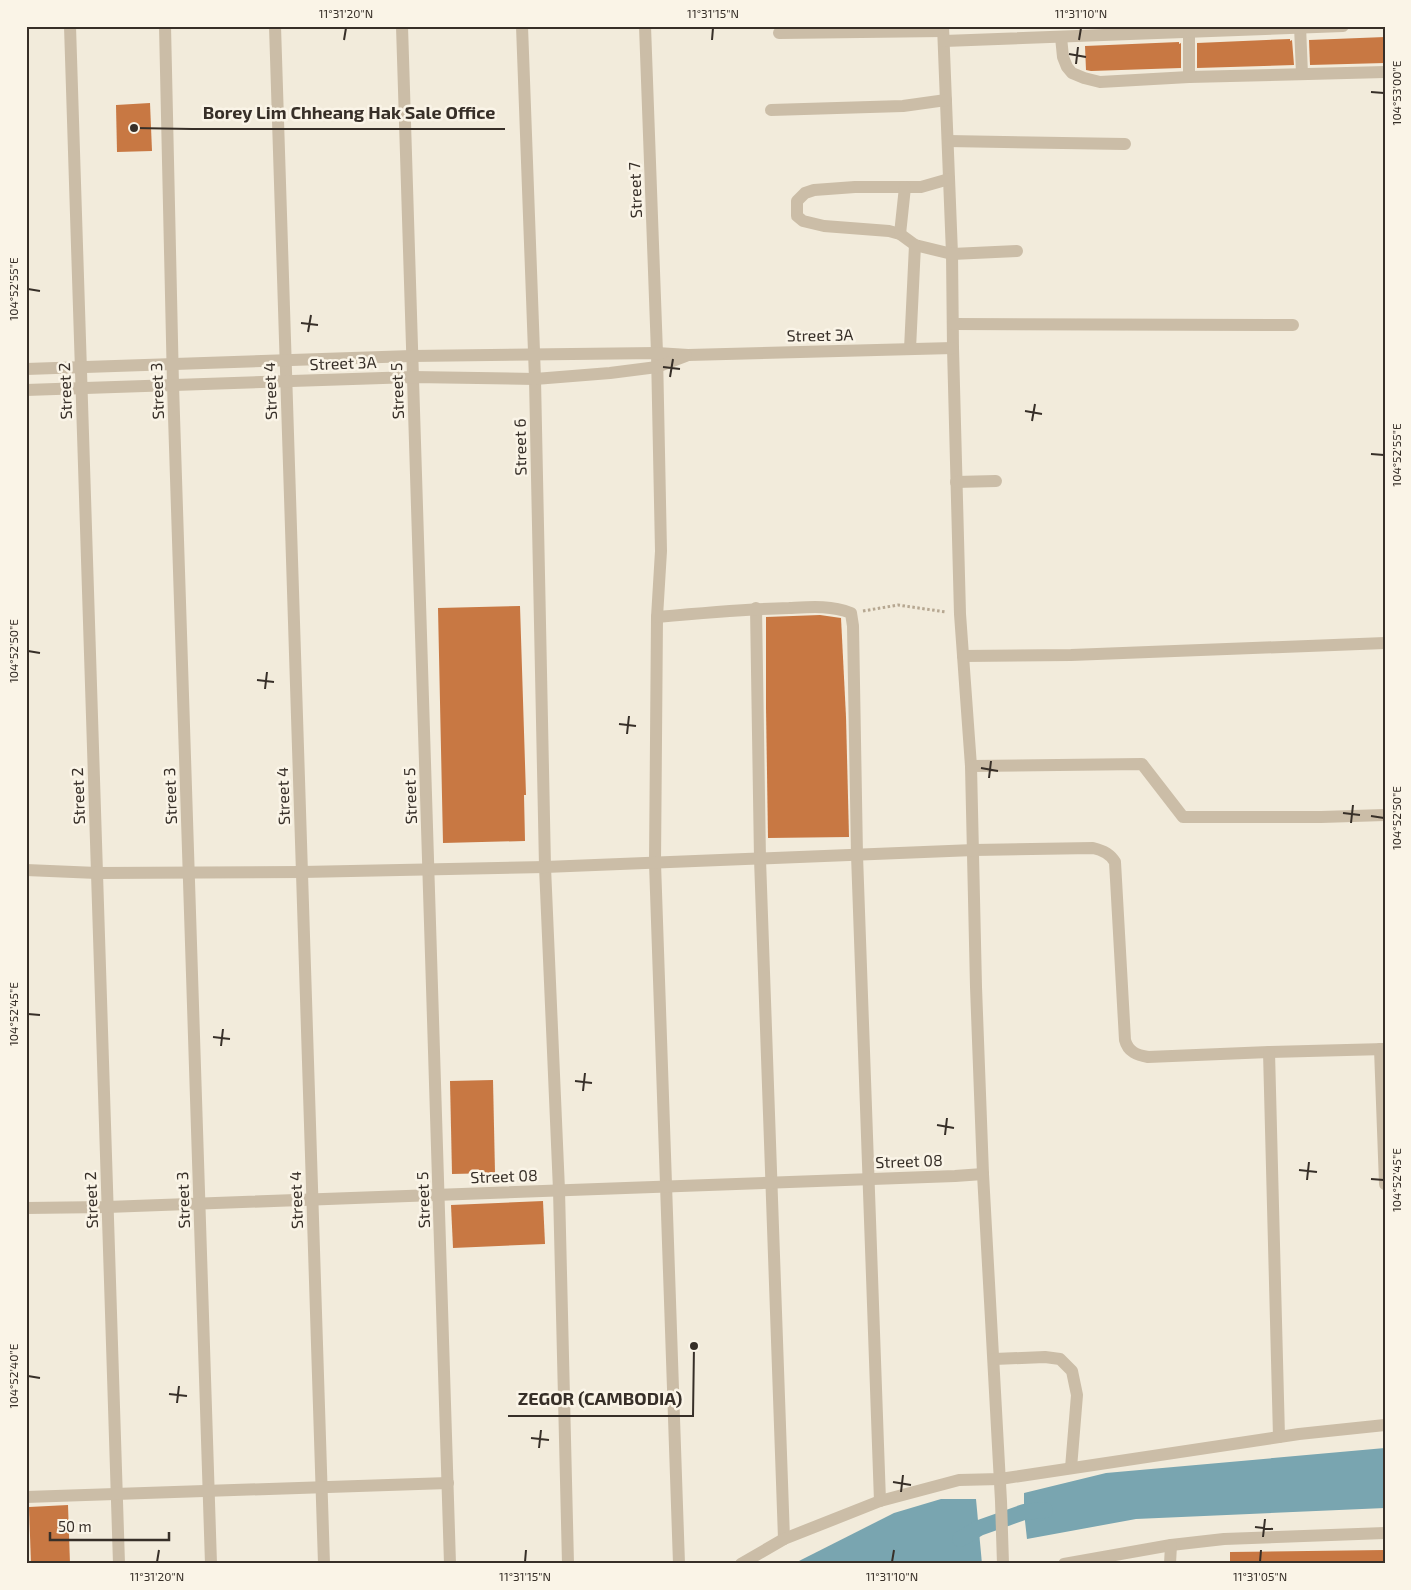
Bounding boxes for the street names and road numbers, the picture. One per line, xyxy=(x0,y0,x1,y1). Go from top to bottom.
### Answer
street label: Street 7 xyxy=(624,162,645,218)
street label: Street 3A xyxy=(786,324,854,345)
street label: Street 3A xyxy=(309,352,377,373)
street label: Street 2 xyxy=(54,362,75,420)
street label: Street 3 xyxy=(146,362,167,420)
street label: Street 4 xyxy=(259,362,280,420)
street label: Street 5 xyxy=(386,362,407,420)
street label: Street 6 xyxy=(510,418,529,476)
street label: Street 2 xyxy=(67,767,88,825)
street label: Street 3 xyxy=(159,767,180,825)
street label: Street 4 xyxy=(272,767,293,825)
street label: Street 5 xyxy=(399,767,420,825)
street label: Street 08 xyxy=(875,1150,943,1171)
street label: Street 08 xyxy=(470,1165,538,1186)
street label: Street 2 xyxy=(80,1171,101,1229)
street label: Street 3 xyxy=(172,1171,193,1229)
street label: Street 4 xyxy=(285,1171,306,1229)
street label: Street 5 xyxy=(412,1171,433,1229)

